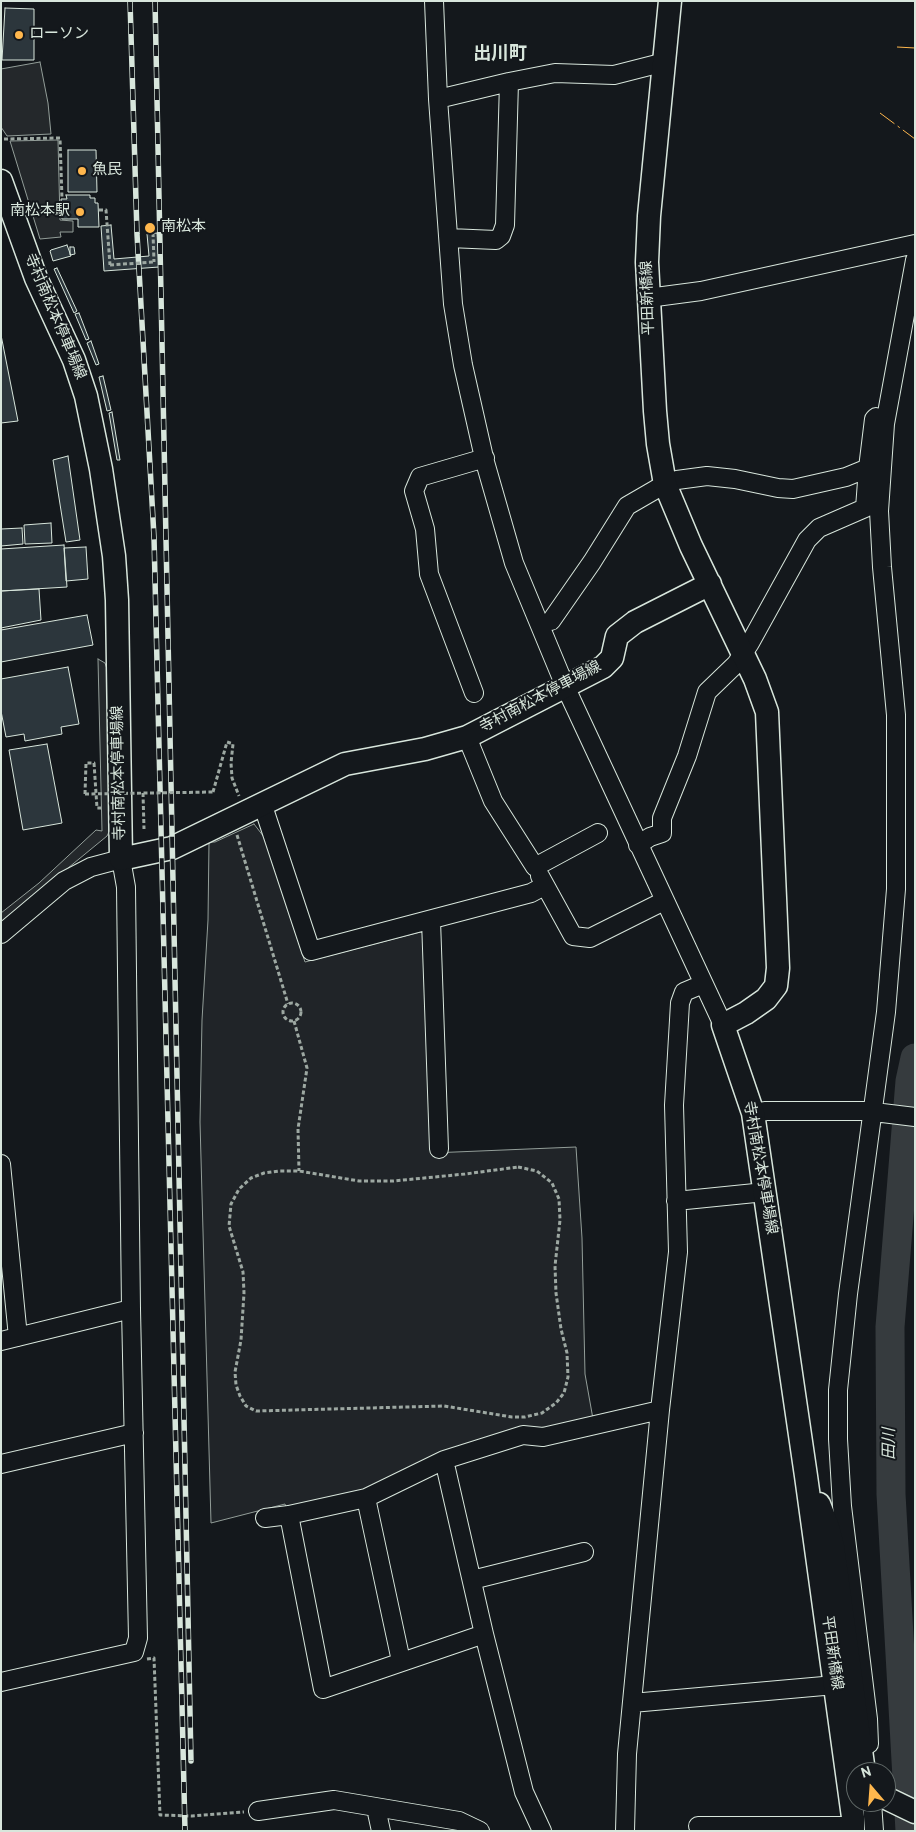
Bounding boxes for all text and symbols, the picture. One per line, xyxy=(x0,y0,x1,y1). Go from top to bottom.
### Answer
place label: ローソン xyxy=(29,26,89,44)
marker: ローソン xyxy=(13,29,25,41)
district label: 出川町 xyxy=(473,44,527,66)
place label: 魚民 xyxy=(92,162,122,180)
marker: 魚民 xyxy=(76,165,88,177)
place label: 南松本駅 xyxy=(10,203,70,221)
marker: 南松本駅 xyxy=(74,206,86,218)
place label: 南松本 xyxy=(161,219,206,237)
marker: 南松本 xyxy=(143,221,157,235)
street label: 寺村南松本停車場線 xyxy=(19,251,89,383)
street label: 平田新橋線 xyxy=(639,260,659,336)
street label: 寺村南松本停車場線 xyxy=(477,658,605,738)
street label: 寺村南松本停車場線 xyxy=(110,705,130,841)
street label: 寺村南松本停車場線 xyxy=(738,1100,780,1236)
water label: 田川 xyxy=(881,1428,901,1460)
street label: 平田新橋線 xyxy=(817,1615,845,1691)
north arrow xyxy=(846,1762,896,1812)
text: N xyxy=(859,1764,874,1783)

